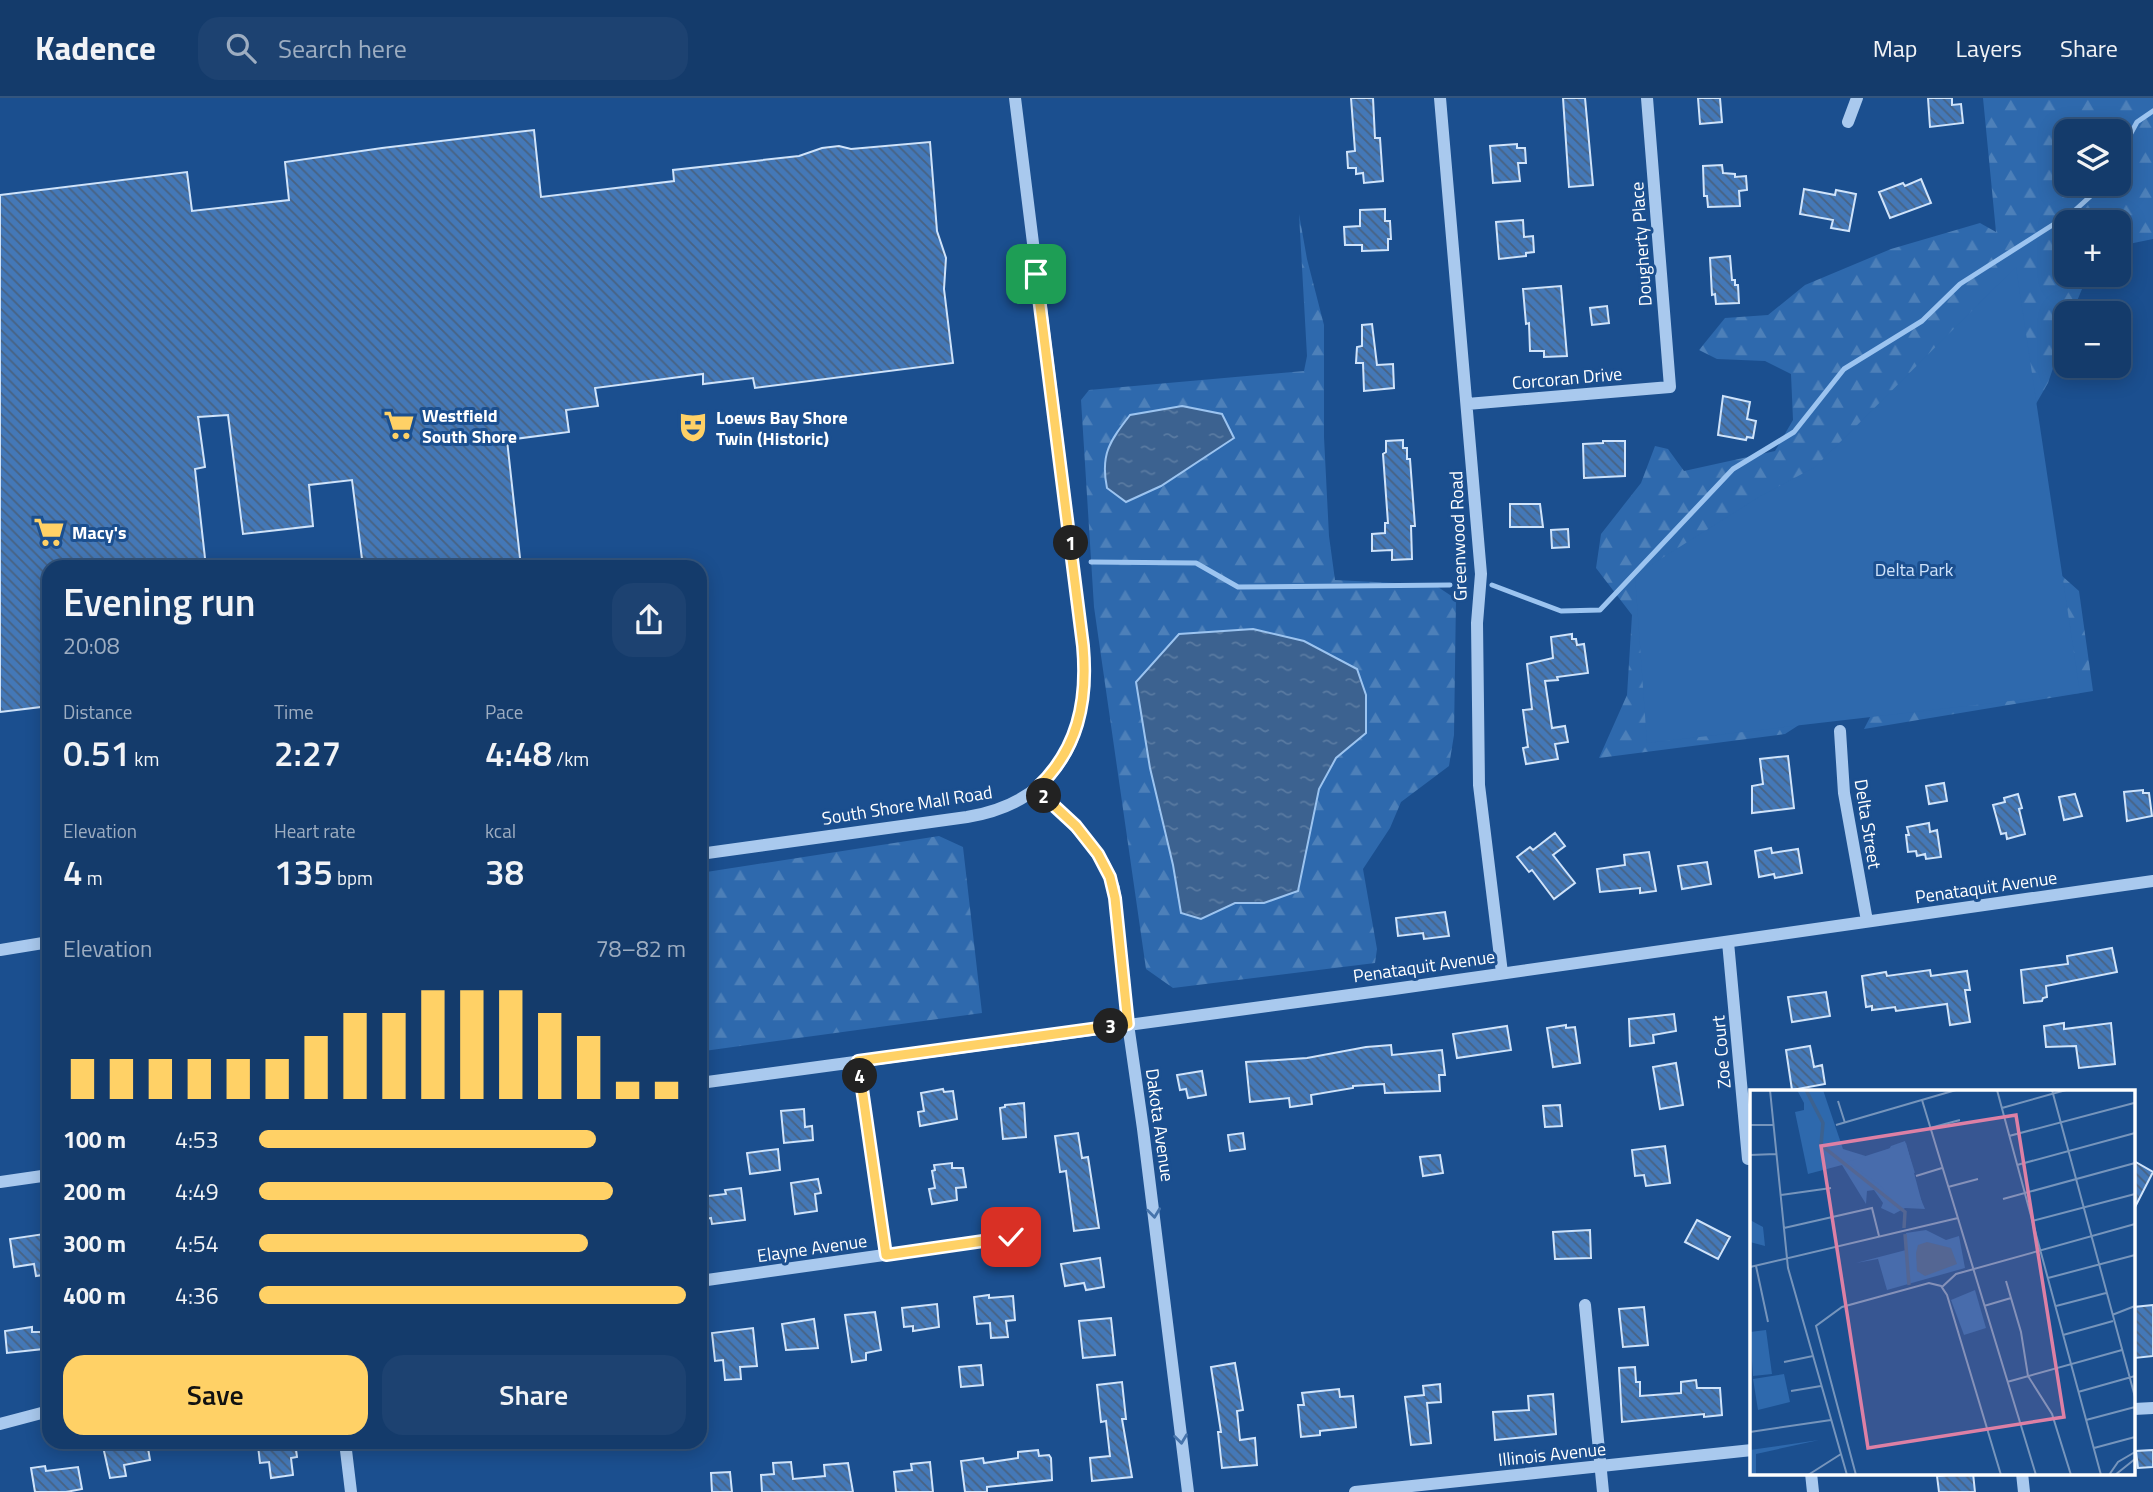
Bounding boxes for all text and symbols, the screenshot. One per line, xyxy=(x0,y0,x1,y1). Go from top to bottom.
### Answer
search box xyxy=(198,17,688,80)
text: Kadence xyxy=(35,23,156,73)
icon: search xyxy=(222,29,260,67)
text: Search here xyxy=(278,29,407,68)
text: Map xyxy=(1873,30,1918,66)
text: Layers xyxy=(1956,30,2022,66)
text: Share xyxy=(2060,30,2118,66)
map controls xyxy=(2054,119,2131,378)
button: layers xyxy=(2054,119,2131,196)
street label: Dougherty Place xyxy=(1623,181,1659,307)
button: + xyxy=(2054,210,2131,287)
pin xyxy=(1006,244,1066,304)
icon: arrive xyxy=(1017,255,1055,293)
button: − xyxy=(2054,301,2131,378)
street label: Corcoran Drive xyxy=(1511,360,1623,396)
place label: Westfield South Shore xyxy=(422,402,517,450)
place label: Loews Bay Shore Twin (Historic) xyxy=(716,404,848,452)
supermarket icon: Westfield South Shore xyxy=(382,408,416,442)
theatre icon: Loews Bay Shore Twin (Historic) xyxy=(676,410,710,444)
street label: Greenwood Road xyxy=(1442,471,1474,601)
supermarket icon: Macy's xyxy=(32,515,66,549)
place label: Macy's xyxy=(72,519,126,546)
pin: 1 xyxy=(1054,526,1088,560)
text: 1 xyxy=(1065,528,1076,557)
park label: Delta Park xyxy=(1875,556,1954,583)
text: Evening run xyxy=(63,573,256,631)
button: share xyxy=(612,583,686,657)
text: 20:08 xyxy=(63,628,120,663)
text: Distance xyxy=(63,697,132,726)
text: Time xyxy=(274,697,314,726)
text: Pace xyxy=(485,697,523,726)
text: 0.51 xyxy=(63,726,130,780)
text: 2:27 xyxy=(274,726,341,780)
text: 4:48 xyxy=(485,726,552,780)
text: km xyxy=(130,744,159,773)
text: /km xyxy=(552,744,589,773)
street label: Delta Street xyxy=(1848,777,1889,872)
street label: South Shore Mall Road xyxy=(820,778,994,832)
pin: 2 xyxy=(1026,778,1062,814)
text: 2 xyxy=(1038,781,1049,810)
text: Elevation xyxy=(63,816,137,845)
text: Heart rate xyxy=(274,816,356,845)
text: kcal xyxy=(485,816,516,845)
text: 4 xyxy=(63,845,83,899)
text: 135 xyxy=(274,845,333,899)
text: 38 xyxy=(485,845,524,899)
text: m xyxy=(83,863,103,892)
text: bpm xyxy=(333,863,373,892)
street label: Penataquit Avenue xyxy=(1913,864,2059,910)
text: Elevation xyxy=(63,931,152,966)
text: 78–82 m xyxy=(596,931,686,966)
street label: Penataquit Avenue xyxy=(1351,943,1497,989)
pin: 3 xyxy=(1094,1009,1128,1044)
text: 3 xyxy=(1105,1011,1116,1040)
street label: Zoe Court xyxy=(1704,1014,1738,1090)
pin: 4 xyxy=(842,1058,878,1094)
text: 4 xyxy=(854,1061,865,1090)
street label: Dakota Avenue xyxy=(1139,1067,1181,1183)
inset map xyxy=(1750,1090,2136,1474)
text: 100 m xyxy=(63,1122,126,1157)
text: 4:53 xyxy=(175,1122,219,1157)
text: 200 m xyxy=(63,1174,126,1209)
text: 4:49 xyxy=(175,1174,219,1209)
pin xyxy=(981,1207,1041,1267)
one-way arrow xyxy=(1146,1207,1161,1219)
icon: check xyxy=(992,1218,1030,1256)
text: 300 m xyxy=(63,1226,126,1261)
text: 4:54 xyxy=(175,1226,219,1261)
street label: Elayne Avenue xyxy=(755,1227,869,1269)
text: 400 m xyxy=(63,1278,126,1313)
text: 4:36 xyxy=(175,1278,219,1313)
button: Save xyxy=(63,1355,368,1435)
button: Share xyxy=(382,1355,686,1435)
one-way arrow xyxy=(1174,1433,1189,1445)
street label: Illinois Avenue xyxy=(1497,1435,1607,1473)

